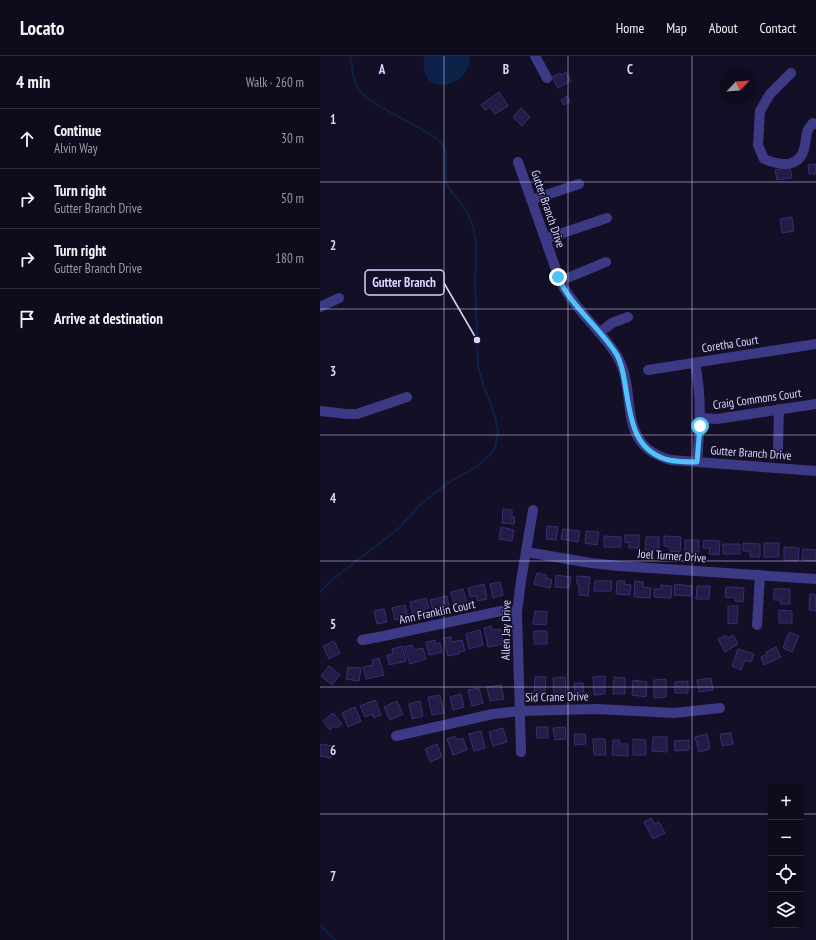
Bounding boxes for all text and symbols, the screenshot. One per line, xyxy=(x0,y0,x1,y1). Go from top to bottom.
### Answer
text: Locato xyxy=(20,16,65,40)
text: Home xyxy=(616,19,644,37)
text: Map xyxy=(666,19,687,37)
text: About xyxy=(709,19,738,37)
text: Contact xyxy=(760,19,796,37)
text: A xyxy=(378,61,386,78)
text: B xyxy=(503,61,509,78)
text: C xyxy=(627,61,633,78)
north arrow xyxy=(720,68,756,104)
text: 4 min xyxy=(16,71,50,93)
text: Walk · 260 m xyxy=(246,74,304,91)
text: 1 xyxy=(330,111,336,128)
text: Continue xyxy=(54,121,101,140)
icon: ahead xyxy=(16,128,38,150)
text: 30 m xyxy=(281,130,304,147)
text: Alvin Way xyxy=(54,140,98,157)
street label: Gutter Branch Drive xyxy=(528,168,569,250)
text: Turn right xyxy=(54,181,106,200)
icon: right xyxy=(16,188,38,210)
text: 50 m xyxy=(281,190,304,207)
text: Gutter Branch Drive xyxy=(54,200,142,217)
text: 2 xyxy=(330,237,336,254)
text: Turn right xyxy=(54,241,106,260)
icon: right xyxy=(16,248,38,270)
text: 180 m xyxy=(275,250,304,267)
text: Gutter Branch Drive xyxy=(54,260,142,277)
route end xyxy=(549,268,567,286)
callout: Gutter Branch xyxy=(365,270,444,295)
text: Gutter Branch xyxy=(372,274,436,291)
icon: arrive xyxy=(16,308,38,330)
text: Arrive at destination xyxy=(54,309,163,328)
street label: Coretha Court xyxy=(701,332,760,355)
text: 3 xyxy=(330,363,336,380)
street label: Craig Commons Court xyxy=(712,385,803,412)
route start xyxy=(691,417,709,435)
street label: Gutter Branch Drive xyxy=(710,442,792,463)
text: 4 xyxy=(330,490,337,507)
street label: Joel Turner Drive xyxy=(636,546,707,565)
street label: Ann Franklin Court xyxy=(397,596,477,627)
street label: Allen Jay Drive xyxy=(497,600,514,660)
text: 5 xyxy=(330,616,336,633)
street label: Sid Crane Drive xyxy=(525,688,589,705)
text: 6 xyxy=(330,742,336,759)
map controls xyxy=(768,784,804,928)
button: + xyxy=(768,784,804,820)
button: − xyxy=(768,820,804,856)
button: locate xyxy=(768,856,804,892)
text: 7 xyxy=(330,868,336,885)
button: layers xyxy=(768,892,804,928)

